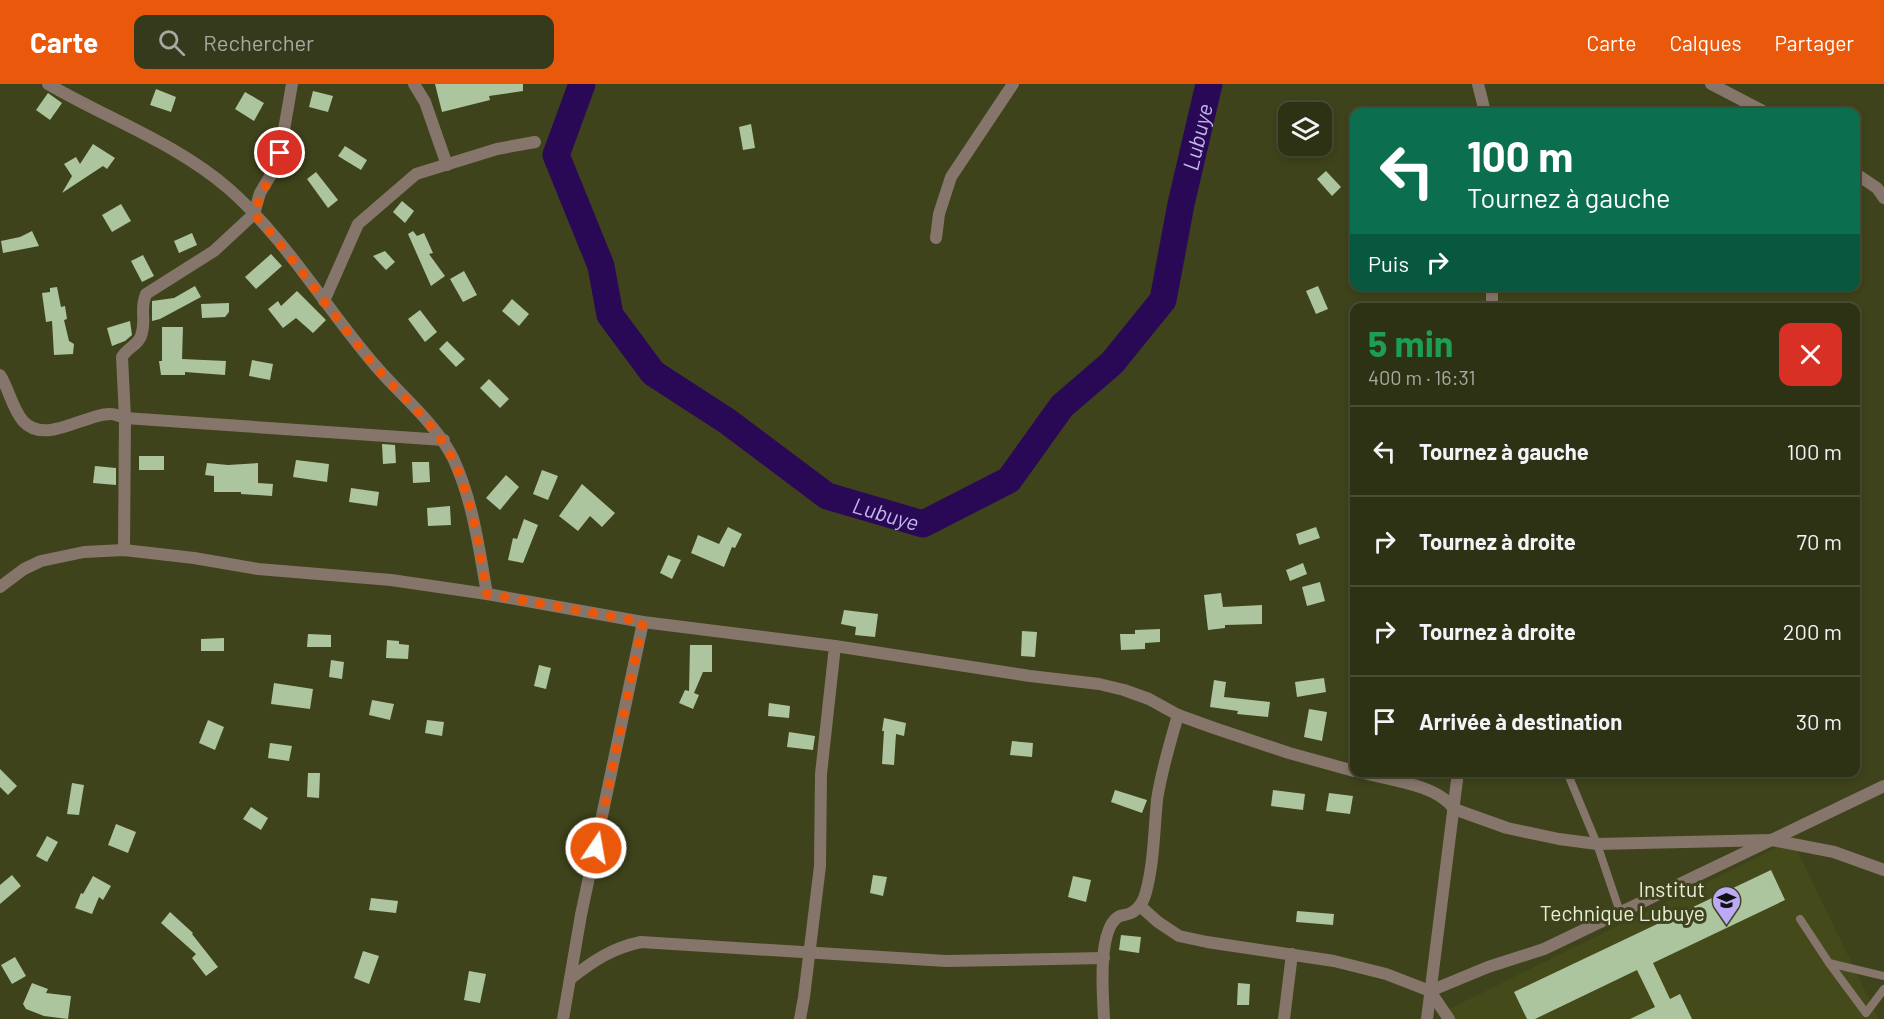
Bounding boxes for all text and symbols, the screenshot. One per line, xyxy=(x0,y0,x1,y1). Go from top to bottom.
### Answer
search box xyxy=(134,15,554,69)
text: Carte xyxy=(30,25,98,59)
icon: search xyxy=(155,26,188,59)
text: Rechercher xyxy=(203,29,314,55)
text: Carte xyxy=(1587,30,1636,55)
text: Calques xyxy=(1669,30,1742,55)
text: Partager xyxy=(1775,30,1854,55)
water label: Lubuye xyxy=(1176,101,1217,173)
map controls xyxy=(1278,102,1332,156)
button: layers xyxy=(1278,102,1332,156)
pin xyxy=(254,127,305,178)
text: 100 m xyxy=(1467,130,1573,180)
icon: left xyxy=(1368,132,1446,210)
icon: arrive xyxy=(263,136,296,169)
text: Tournez à gauche xyxy=(1467,181,1670,213)
icon: right xyxy=(1421,246,1454,279)
text: Puis xyxy=(1368,250,1409,276)
text: 5 min xyxy=(1368,321,1454,364)
button: close xyxy=(1779,323,1842,386)
text: 400 m · 16:31 xyxy=(1368,365,1476,389)
icon: left xyxy=(1368,435,1401,468)
text: Tournez à gauche xyxy=(1419,438,1589,464)
text: 100 m xyxy=(1787,438,1842,464)
water label: Lubuye xyxy=(850,491,922,535)
icon: right xyxy=(1368,525,1401,558)
text: Tournez à droite xyxy=(1419,528,1576,554)
text: 70 m xyxy=(1797,528,1842,554)
icon: right xyxy=(1368,615,1401,648)
text: Tournez à droite xyxy=(1419,618,1576,644)
text: 200 m xyxy=(1783,618,1842,644)
icon: arrive xyxy=(1368,705,1401,738)
text: Arrivée à destination xyxy=(1419,708,1622,734)
text: 30 m xyxy=(1796,708,1842,734)
position arrow xyxy=(564,816,628,880)
place label: Institut Technique Lubuye xyxy=(1540,876,1705,925)
school or university icon: Institut Technique Lubuye xyxy=(1710,884,1742,926)

